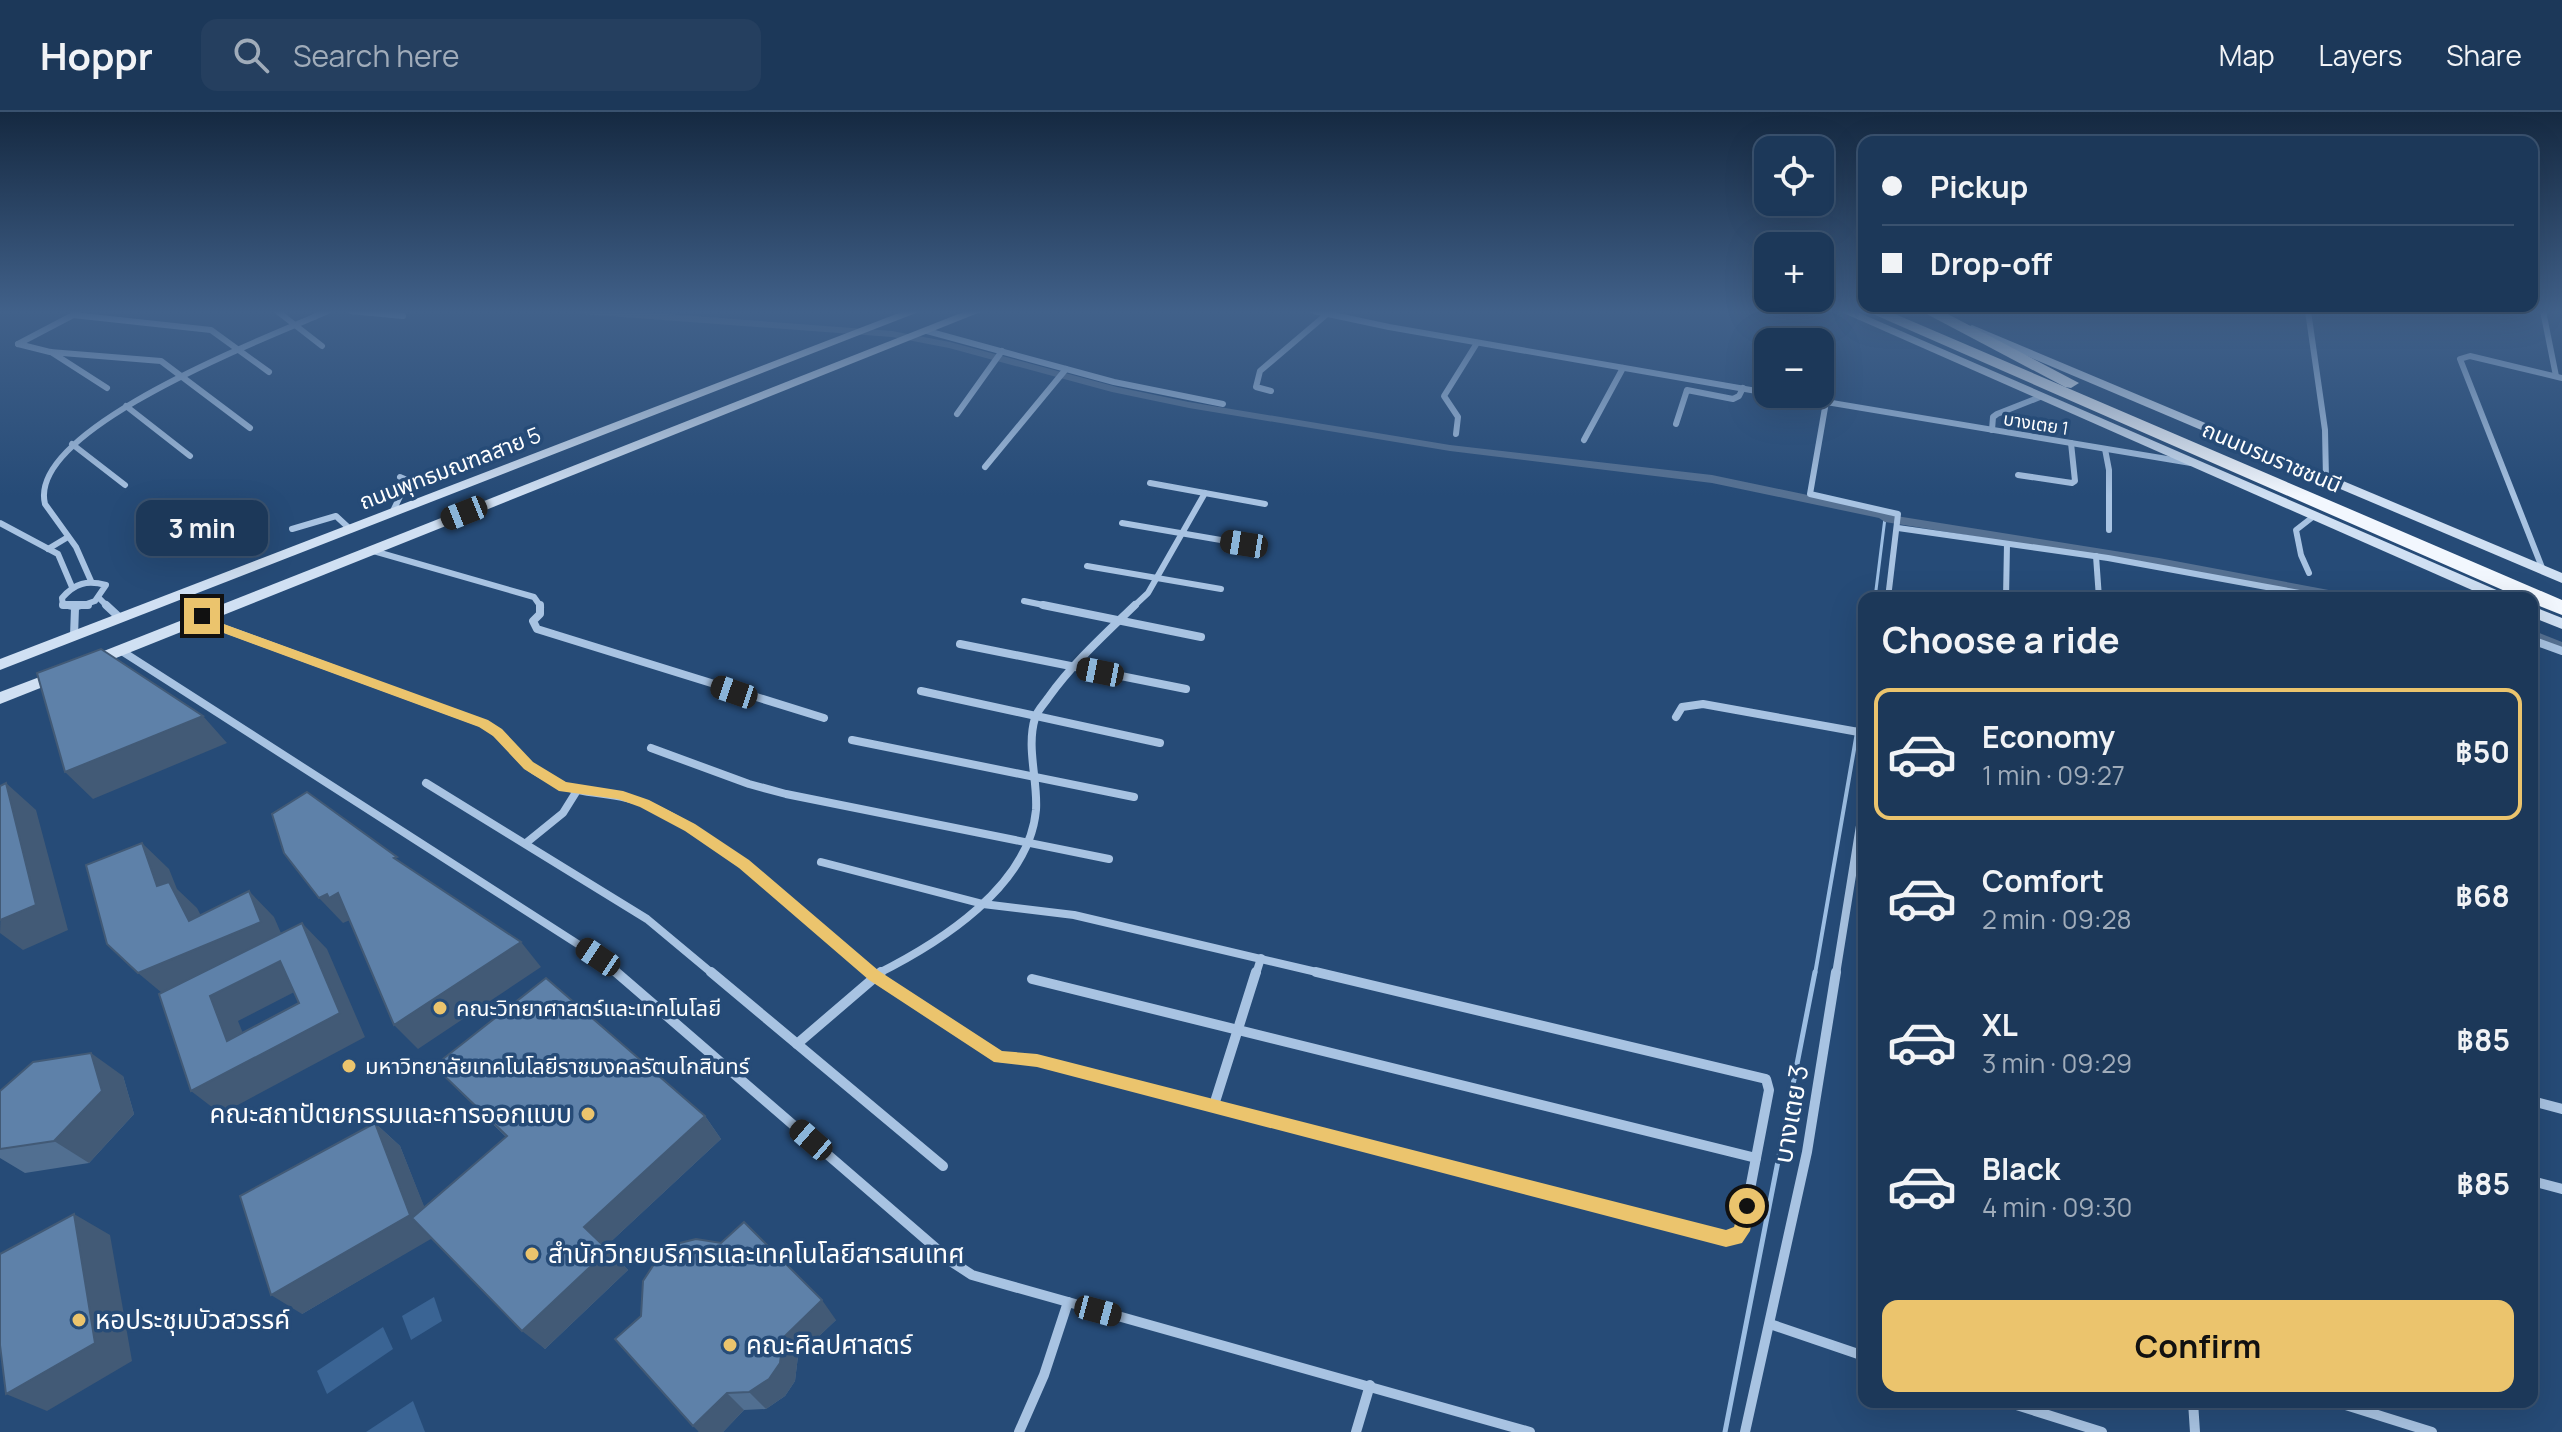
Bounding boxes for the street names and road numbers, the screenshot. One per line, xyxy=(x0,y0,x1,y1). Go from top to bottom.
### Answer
street label: บางเตย 1 xyxy=(2002,406,2071,440)
street label: ถนนบรมราชชนนี xyxy=(2198,414,2346,500)
street label: ถนนพุทธมณฑลสาย 5 xyxy=(355,420,545,516)
street label: บางเตย 3 xyxy=(1764,1062,1816,1166)

